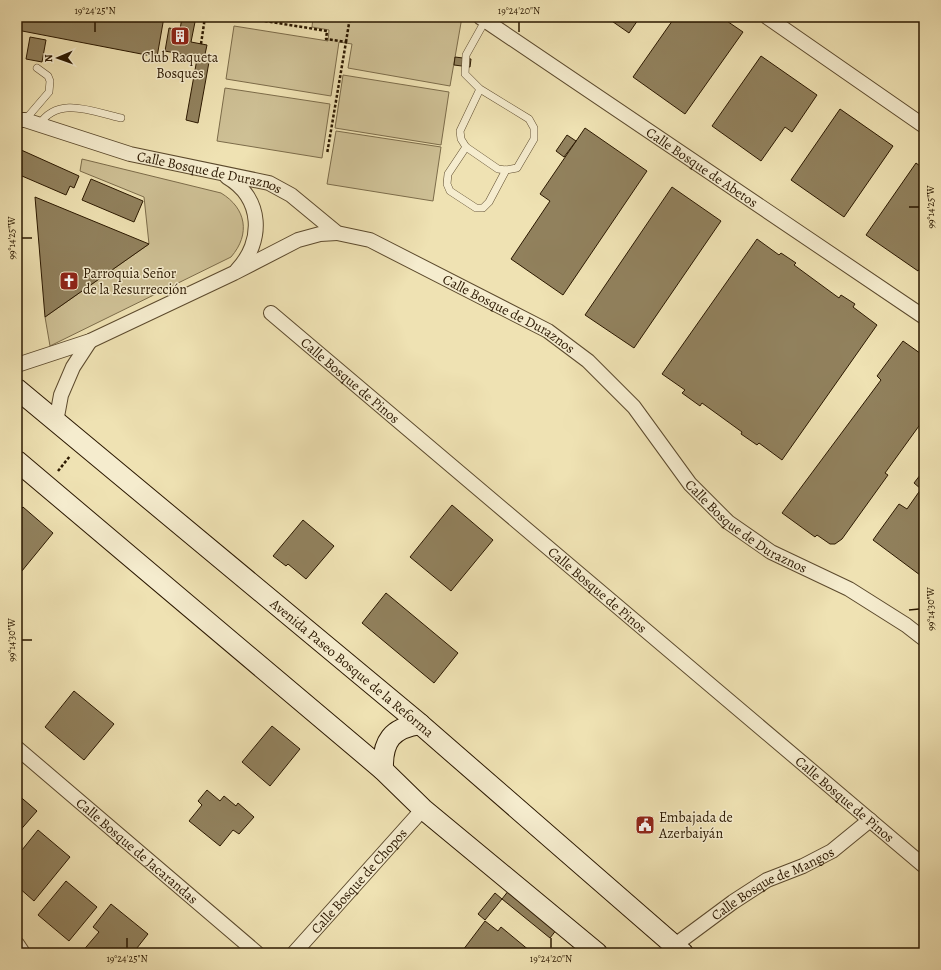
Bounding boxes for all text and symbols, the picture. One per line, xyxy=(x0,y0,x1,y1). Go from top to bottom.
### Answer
text: 19°24'25"N xyxy=(74,4,116,17)
text: 19°24'20"N xyxy=(498,4,540,17)
building icon: Club Raqueta Bosques xyxy=(169,25,191,47)
north arrow xyxy=(38,38,78,78)
place label: Club Raqueta Bosques xyxy=(142,48,219,83)
text: N xyxy=(41,54,56,63)
street label: Calle Bosque de Abetos xyxy=(642,122,762,212)
street label: Calle Bosque de Duraznos xyxy=(135,146,286,198)
text: 99°14'25"W xyxy=(924,185,937,229)
text: 99°14'25"W xyxy=(5,216,18,260)
place label: Parroquia Señor de la Resurrección xyxy=(83,264,187,299)
street label: Calle Bosque de Duraznos xyxy=(440,269,579,358)
church icon: Parroquia Señor de la Resurrección xyxy=(58,270,80,292)
street label: Calle Bosque de Pinos xyxy=(297,333,404,428)
street label: Calle Bosque de Duraznos xyxy=(681,475,810,577)
street label: Calle Bosque de Pinos xyxy=(544,542,651,637)
text: 99°14'30"W xyxy=(924,587,937,631)
street label: Avenida Paseo Bosque de la Reforma xyxy=(266,593,439,742)
text: 99°14'30"W xyxy=(5,618,18,662)
street label: Calle Bosque de Pinos xyxy=(791,752,898,846)
street label: Calle Bosque de Jacarandas xyxy=(72,793,202,908)
place label: Embajada de Azerbaiyán xyxy=(658,808,733,843)
public building icon: Embajada de Azerbaiyán xyxy=(634,814,656,836)
street label: Calle Bosque de Chopos xyxy=(306,824,411,938)
street label: Calle Bosque de Mangos xyxy=(707,842,837,925)
text: 19°24'25"N xyxy=(106,952,148,965)
text: 19°24'20"N xyxy=(530,952,572,965)

